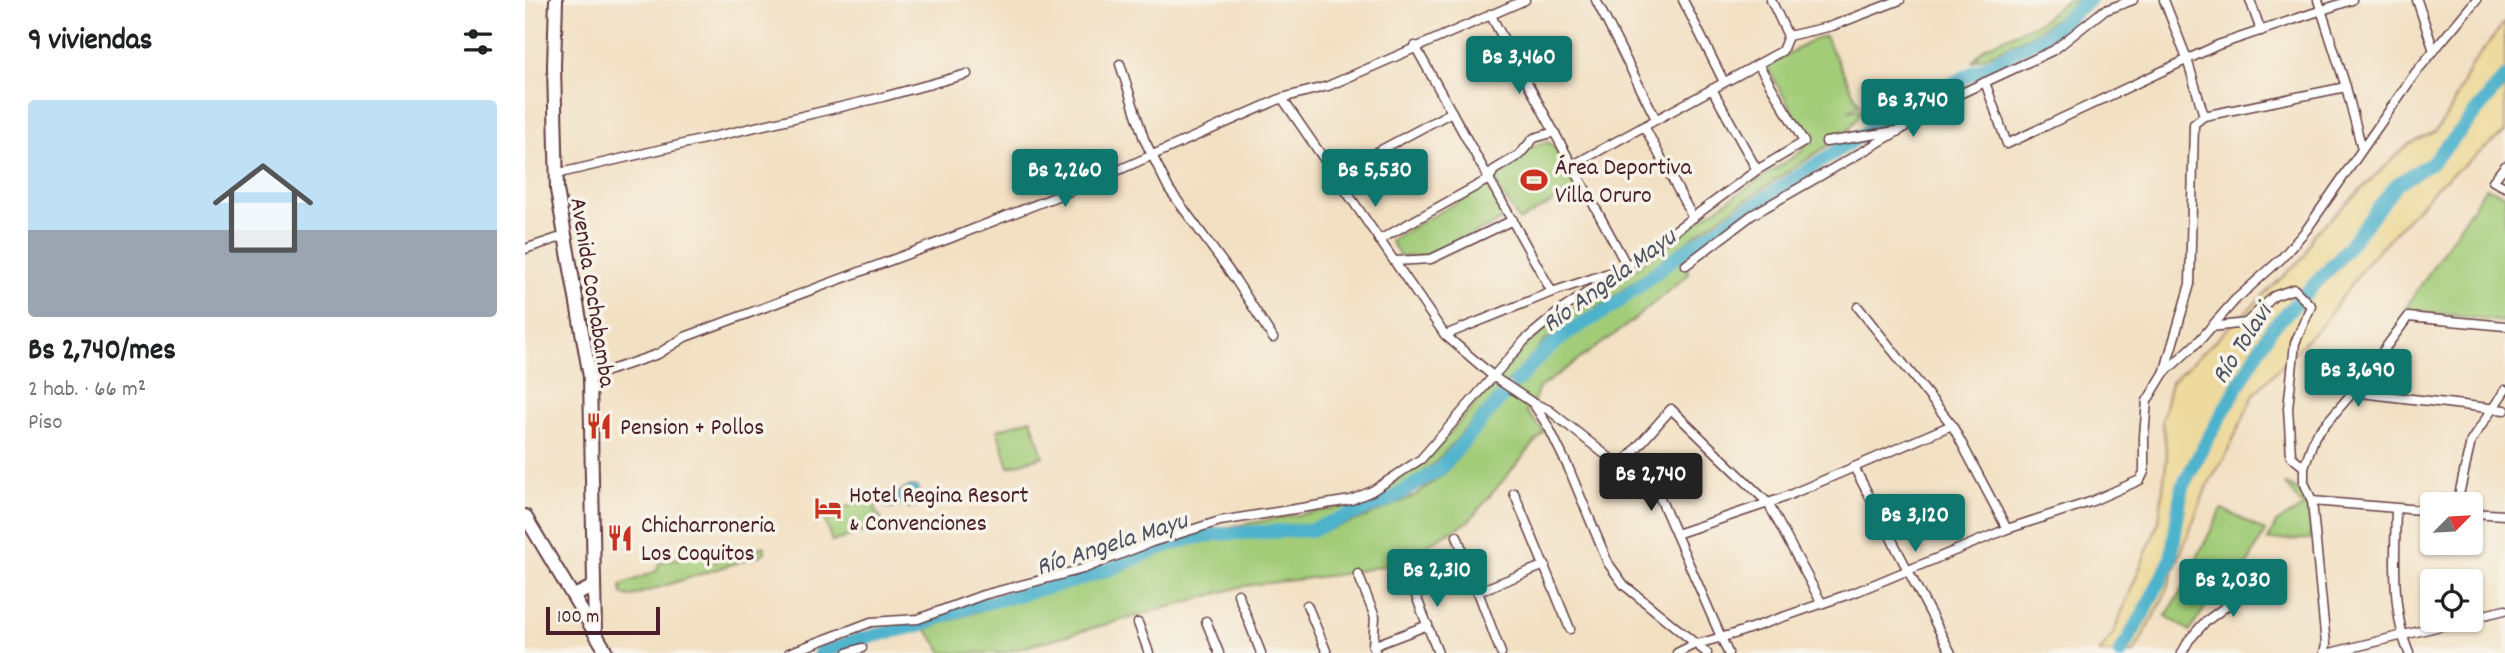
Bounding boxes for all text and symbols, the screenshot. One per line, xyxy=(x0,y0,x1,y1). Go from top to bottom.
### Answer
text: 9 viviendas xyxy=(28,21,152,64)
icon: filters xyxy=(459,23,497,61)
pin: Bs 3,460 xyxy=(1447,36,1591,96)
text: Bs 3,460 xyxy=(1482,42,1556,75)
pin: Bs 3,740 xyxy=(1841,80,1985,139)
text: Bs 3,740 xyxy=(1877,85,1949,118)
icon: home xyxy=(200,145,326,271)
pin: Bs 2,260 xyxy=(993,150,1137,209)
pin: Bs 5,530 xyxy=(1303,150,1447,209)
place label: Área Deportiva Villa Oruro xyxy=(1555,152,1692,214)
text: Bs 2,260 xyxy=(1028,155,1102,188)
text: Bs 5,530 xyxy=(1338,155,1412,188)
sports icon: Área Deportiva Villa Oruro xyxy=(1519,165,1549,195)
street label: Avenida Cochabamba xyxy=(559,195,623,390)
water label: Río Angela Mayu xyxy=(1535,220,1686,343)
water label: Río Tolavi xyxy=(2203,294,2285,392)
text: Bs 2,740/mes xyxy=(28,331,176,374)
pin: Bs 3,690 xyxy=(2286,350,2430,409)
text: Bs 3,690 xyxy=(2321,355,2395,388)
text: 2 hab. · 66 m² xyxy=(28,374,146,407)
text: Piso xyxy=(28,407,63,440)
restaurant icon: Pension + Pollos xyxy=(584,411,614,441)
place label: Pension + Pollos xyxy=(620,412,764,446)
pin: Bs 2,740 xyxy=(1579,454,1723,513)
text: Bs 2,740 xyxy=(1615,459,1687,492)
place label: Hotel Regina Resort & Convenciones xyxy=(849,480,1029,542)
north arrow xyxy=(2420,492,2483,555)
map controls xyxy=(2420,492,2483,632)
hotel icon: Hotel Regina Resort & Convenciones xyxy=(813,493,843,523)
pin: Bs 3,120 xyxy=(1843,494,1987,554)
text: Bs 3,120 xyxy=(1881,500,1949,533)
water label: Río Angela Mayu xyxy=(1031,503,1194,587)
place label: Chicharroneria Los Coquitos xyxy=(641,510,776,572)
restaurant icon: Chicharroneria Los Coquitos xyxy=(605,523,635,553)
pin: Bs 2,310 xyxy=(1365,550,1509,609)
text: Bs 2,310 xyxy=(1403,555,1471,588)
pin: Bs 2,030 xyxy=(2161,560,2305,619)
text: Bs 2,030 xyxy=(2195,565,2271,598)
button: locate xyxy=(2420,569,2483,632)
scale bar xyxy=(546,604,660,636)
text: 100 m xyxy=(557,605,599,632)

